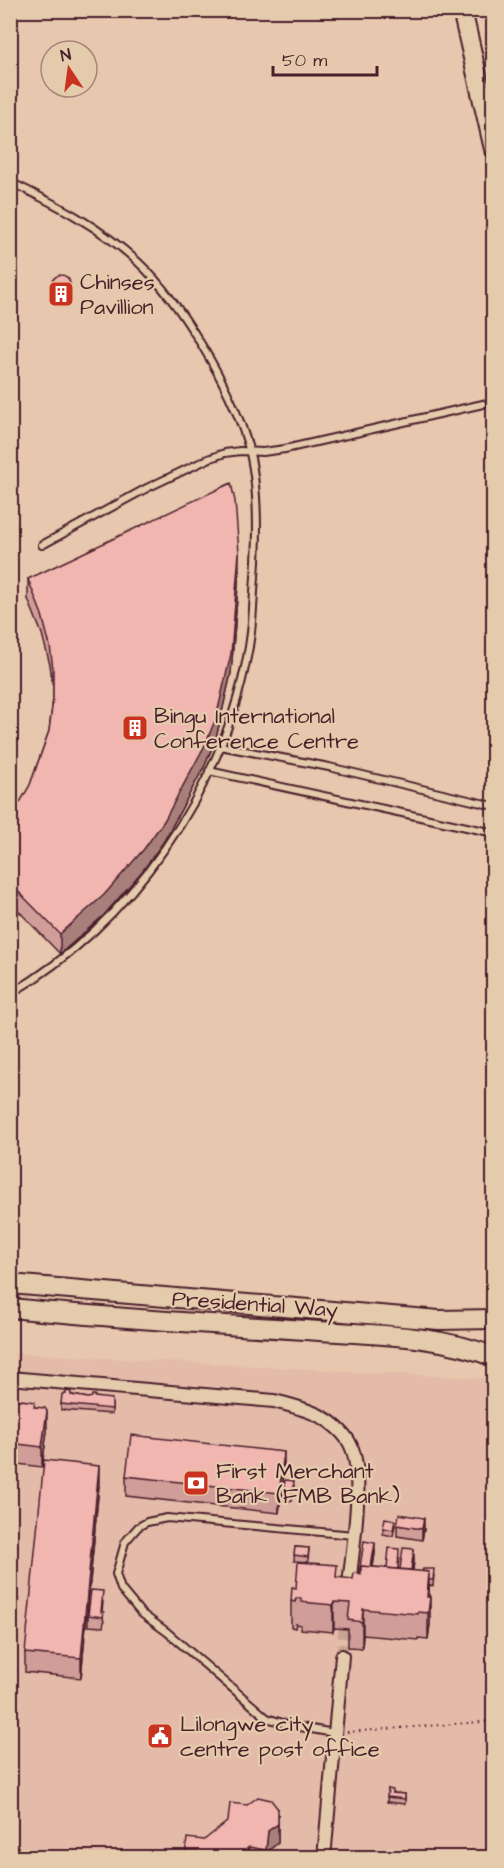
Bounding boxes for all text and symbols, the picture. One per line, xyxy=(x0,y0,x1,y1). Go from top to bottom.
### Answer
north arrow xyxy=(39,39,99,99)
scale bar xyxy=(273,39,376,77)
text: N xyxy=(58,44,73,67)
text: 50 m xyxy=(282,48,327,73)
place label: Chinses Pavillion xyxy=(80,267,155,323)
building icon: Chinses Pavillion xyxy=(46,279,76,309)
place label: Bingu International Conference Centre xyxy=(154,701,359,757)
building icon: Bingu International Conference Centre xyxy=(120,713,150,743)
street label: Presidential Way xyxy=(171,1283,339,1327)
place label: First Merchant Bank (FMB Bank) xyxy=(216,1456,400,1512)
bank icon: First Merchant Bank (FMB Bank) xyxy=(181,1468,211,1498)
place label: Lilongwe city centre post office xyxy=(180,1709,380,1765)
public building icon: Lilongwe city centre post office xyxy=(145,1721,175,1751)

